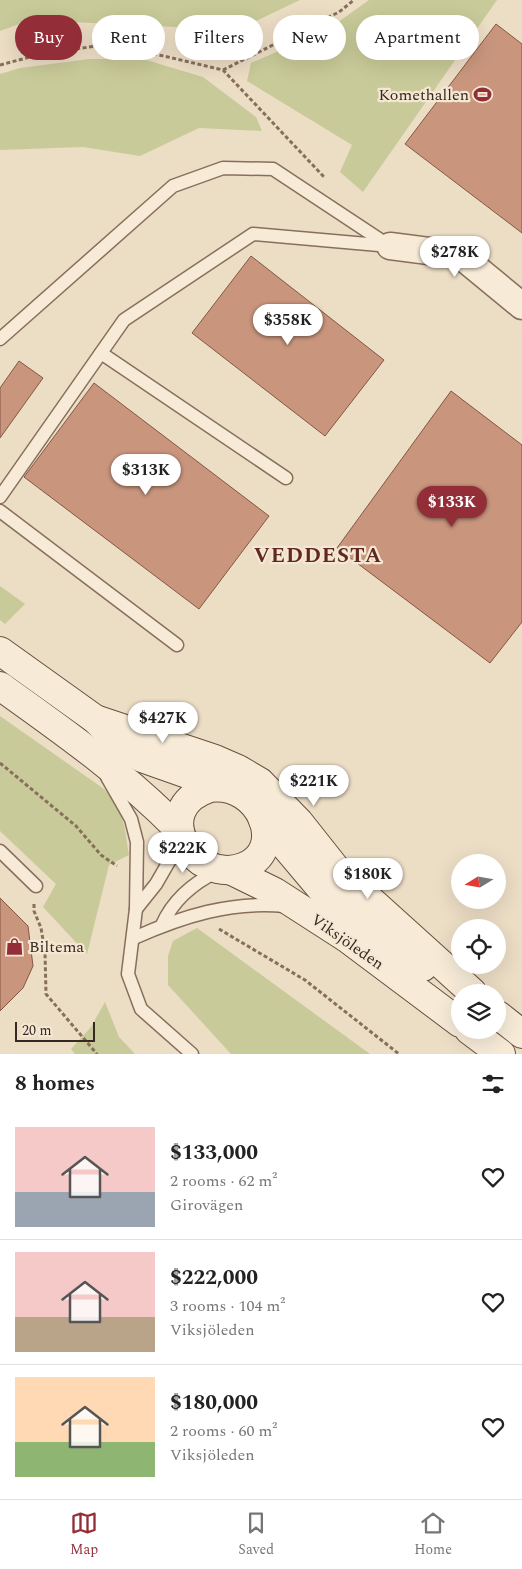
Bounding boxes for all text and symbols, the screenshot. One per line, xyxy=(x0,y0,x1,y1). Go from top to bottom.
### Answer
chip: Buy xyxy=(15,15,82,60)
chip: Rent xyxy=(92,15,165,60)
chip: Filters xyxy=(175,15,263,60)
chip: New xyxy=(273,15,346,60)
chip: Apartment xyxy=(356,15,479,60)
place label: Komethallen xyxy=(379,83,469,107)
sports icon: Komethallen xyxy=(473,84,493,104)
pin: $278K xyxy=(420,236,490,278)
text: $278K xyxy=(431,240,479,264)
pin: $358K xyxy=(253,304,323,346)
text: $358K xyxy=(264,308,312,332)
pin: $313K xyxy=(111,454,181,496)
text: $313K xyxy=(122,458,170,482)
pin: $133K xyxy=(417,486,487,528)
text: $133K xyxy=(428,490,476,514)
district label: VEDDESTA xyxy=(254,540,382,572)
pin: $427K xyxy=(128,702,198,744)
text: $427K xyxy=(139,706,187,730)
pin: $221K xyxy=(279,764,349,807)
text: $221K xyxy=(290,769,338,793)
pin: $222K xyxy=(148,832,218,874)
text: $222K xyxy=(159,836,207,860)
north arrow xyxy=(451,854,506,909)
map controls xyxy=(451,854,506,1039)
pin: $180K xyxy=(333,858,403,900)
text: $180K xyxy=(344,862,392,886)
street label: Viksjöleden xyxy=(306,908,389,976)
button: locate xyxy=(451,919,506,974)
place label: Biltema xyxy=(29,935,84,959)
shop icon: Biltema xyxy=(5,936,25,956)
button: layers xyxy=(451,984,506,1039)
scale bar xyxy=(15,1019,95,1042)
text: 20 m xyxy=(22,1020,52,1041)
text: 8 homes xyxy=(15,1068,95,1100)
icon: filters xyxy=(479,1070,507,1098)
text: $133,000 xyxy=(170,1137,258,1169)
icon: home xyxy=(55,1147,115,1207)
icon: heart xyxy=(479,1163,507,1191)
text: 2 rooms · 62 m² xyxy=(170,1169,277,1193)
text: Girovägen xyxy=(170,1193,243,1217)
text: $222,000 xyxy=(170,1262,258,1294)
icon: home xyxy=(55,1272,115,1332)
icon: heart xyxy=(479,1288,507,1316)
text: 3 rooms · 104 m² xyxy=(170,1294,285,1318)
text: Viksjöleden xyxy=(170,1318,254,1342)
text: $180,000 xyxy=(170,1387,258,1419)
icon: home xyxy=(55,1397,115,1457)
icon: heart xyxy=(479,1413,507,1441)
text: 2 rooms · 60 m² xyxy=(170,1419,277,1443)
text: Viksjöleden xyxy=(170,1443,254,1467)
tab: Map xyxy=(70,1509,98,1560)
tab: Saved xyxy=(238,1509,274,1560)
tab: Home xyxy=(414,1509,452,1560)

